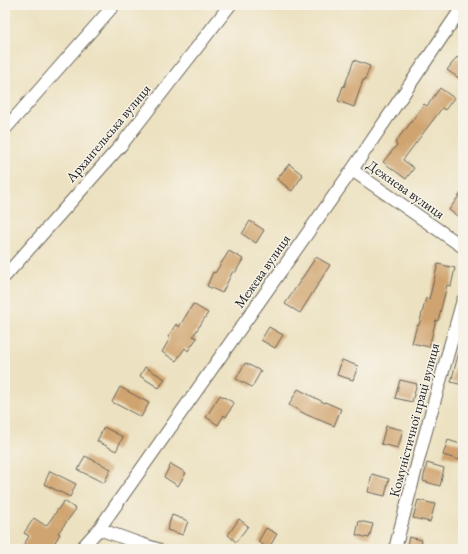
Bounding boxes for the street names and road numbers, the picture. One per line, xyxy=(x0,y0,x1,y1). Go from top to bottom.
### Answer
street label: Архангельська вулиця xyxy=(61,80,154,187)
street label: Дежнева вулиця xyxy=(364,155,448,223)
street label: Межева вулиця xyxy=(230,231,294,311)
street label: Комуністичної праці вулиця xyxy=(385,341,443,499)

